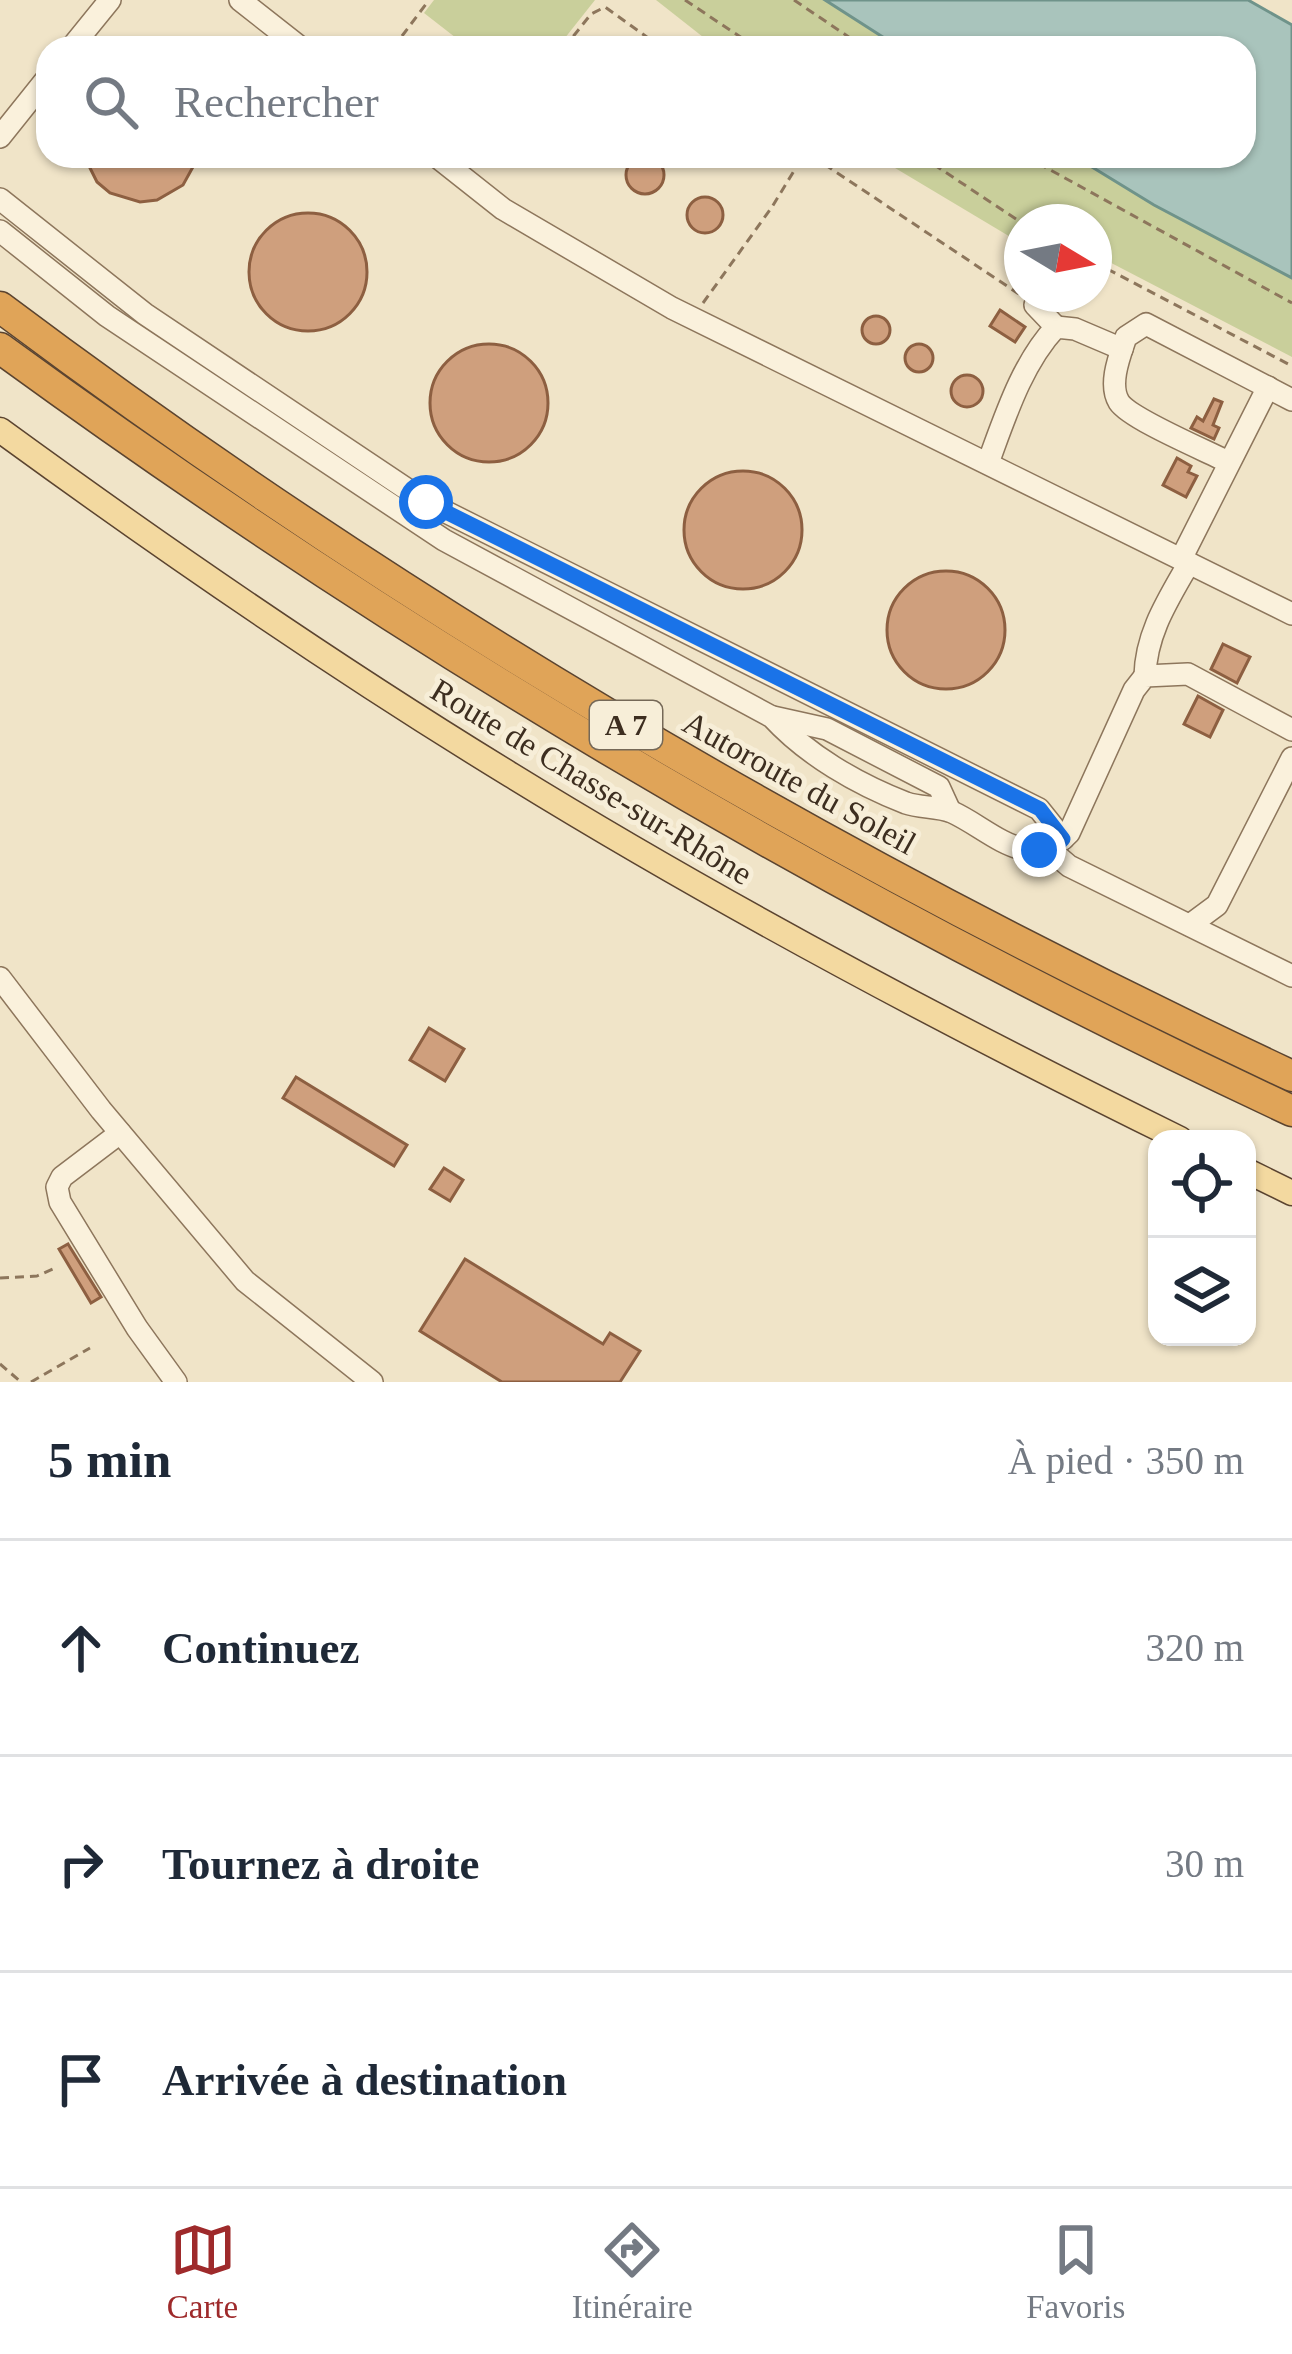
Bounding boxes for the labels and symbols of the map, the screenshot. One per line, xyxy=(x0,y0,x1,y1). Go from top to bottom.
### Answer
north arrow xyxy=(1004,204,1112,312)
route start xyxy=(399,475,453,529)
street label: Route de Chasse-sur-Rhône xyxy=(425,672,758,892)
road number: A 7 xyxy=(590,701,662,749)
street label: Autoroute du Soleil xyxy=(677,704,922,862)
route end xyxy=(1012,823,1066,877)

